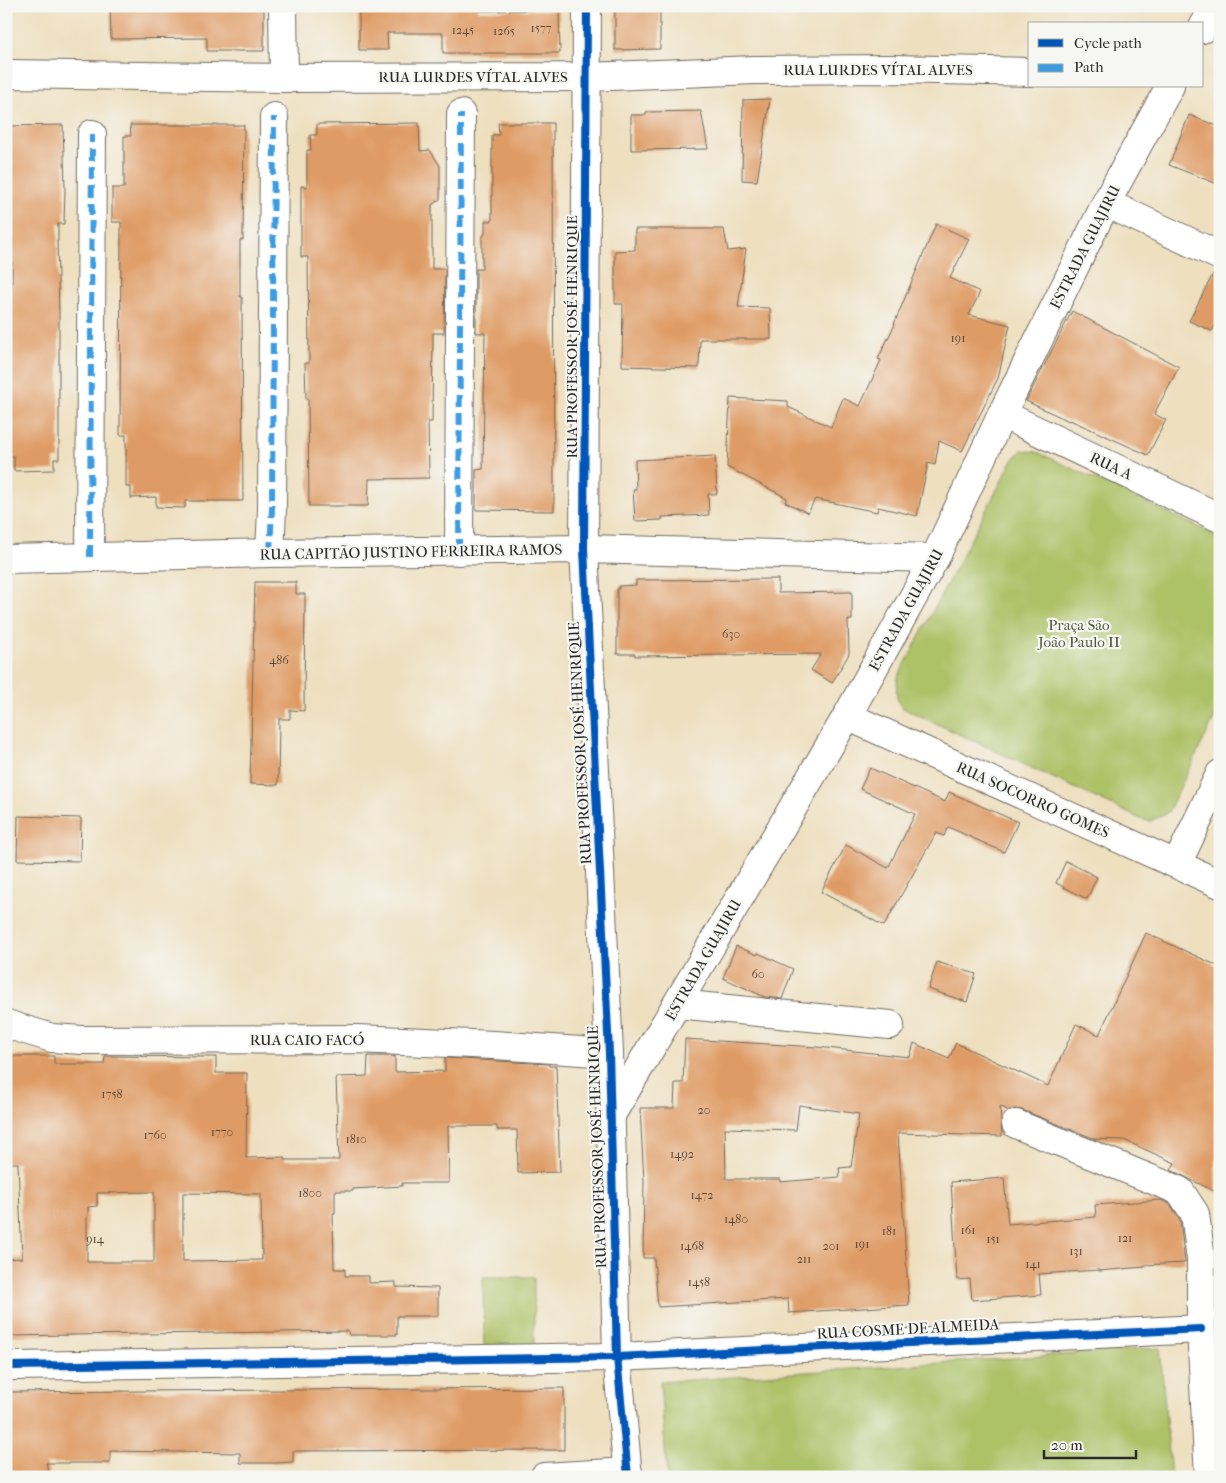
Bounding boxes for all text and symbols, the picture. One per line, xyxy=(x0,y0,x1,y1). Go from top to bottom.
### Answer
house number: 1577 xyxy=(531,21,552,35)
legend xyxy=(1028,22,1204,88)
house number: 1245 xyxy=(452,23,474,37)
house number: 1265 xyxy=(493,24,515,38)
text: Cycle path xyxy=(1074,34,1142,52)
text: Path xyxy=(1074,58,1104,76)
street label: RUA LURDES VÍTAL ALVES xyxy=(783,61,973,79)
street label: RUA LURDES VÍTAL ALVES xyxy=(378,68,568,86)
street label: ESTRADA GUAJIRU xyxy=(1046,182,1124,312)
street label: RUA PROFESSOR JOSÉ HENRIQUE xyxy=(563,215,581,459)
house number: 191 xyxy=(951,331,965,345)
street label: RUA A xyxy=(1087,448,1135,484)
street label: RUA CAPITÃO JUSTINO FERREIRA RAMOS xyxy=(260,540,563,564)
street label: ESTRADA GUAJIRU xyxy=(865,546,947,674)
park label: Praça São João Paulo II xyxy=(1037,616,1120,651)
street label: RUA PROFESSOR JOSÉ HENRIQUE xyxy=(565,621,595,865)
house number: 630 xyxy=(722,627,740,641)
house number: 486 xyxy=(269,653,289,667)
street label: RUA SOCORRO GOMES xyxy=(954,758,1113,842)
street label: ESTRADA GUAJIRU xyxy=(661,896,745,1024)
house number: 60 xyxy=(751,967,765,981)
street label: RUA PROFESSOR JOSÉ HENRIQUE xyxy=(584,1025,610,1269)
street label: RUA CAIO FACÓ xyxy=(250,1031,364,1049)
house number: 1758 xyxy=(101,1087,123,1101)
house number: 20 xyxy=(698,1103,710,1117)
house number: 1770 xyxy=(211,1125,233,1139)
house number: 1760 xyxy=(143,1128,167,1142)
house number: 1810 xyxy=(345,1132,367,1146)
house number: 1492 xyxy=(670,1147,694,1161)
house number: 1800 xyxy=(298,1186,322,1200)
house number: 1472 xyxy=(691,1188,713,1202)
house number: 1480 xyxy=(724,1212,748,1226)
house number: 161 xyxy=(961,1223,975,1237)
house number: 181 xyxy=(882,1224,896,1238)
house number: 121 xyxy=(1118,1231,1132,1245)
house number: 914 xyxy=(86,1232,105,1246)
house number: 151 xyxy=(986,1232,1000,1246)
house number: 191 xyxy=(855,1237,869,1251)
house number: 1468 xyxy=(680,1239,704,1253)
house number: 201 xyxy=(822,1239,840,1253)
house number: 131 xyxy=(1069,1244,1083,1258)
house number: 211 xyxy=(797,1252,811,1266)
house number: 141 xyxy=(1025,1257,1041,1271)
house number: 1458 xyxy=(688,1275,710,1289)
street label: RUA COSME DE ALMEIDA xyxy=(816,1315,1000,1343)
scale bar xyxy=(1044,1428,1136,1460)
text: 20 m xyxy=(1051,1436,1083,1454)

